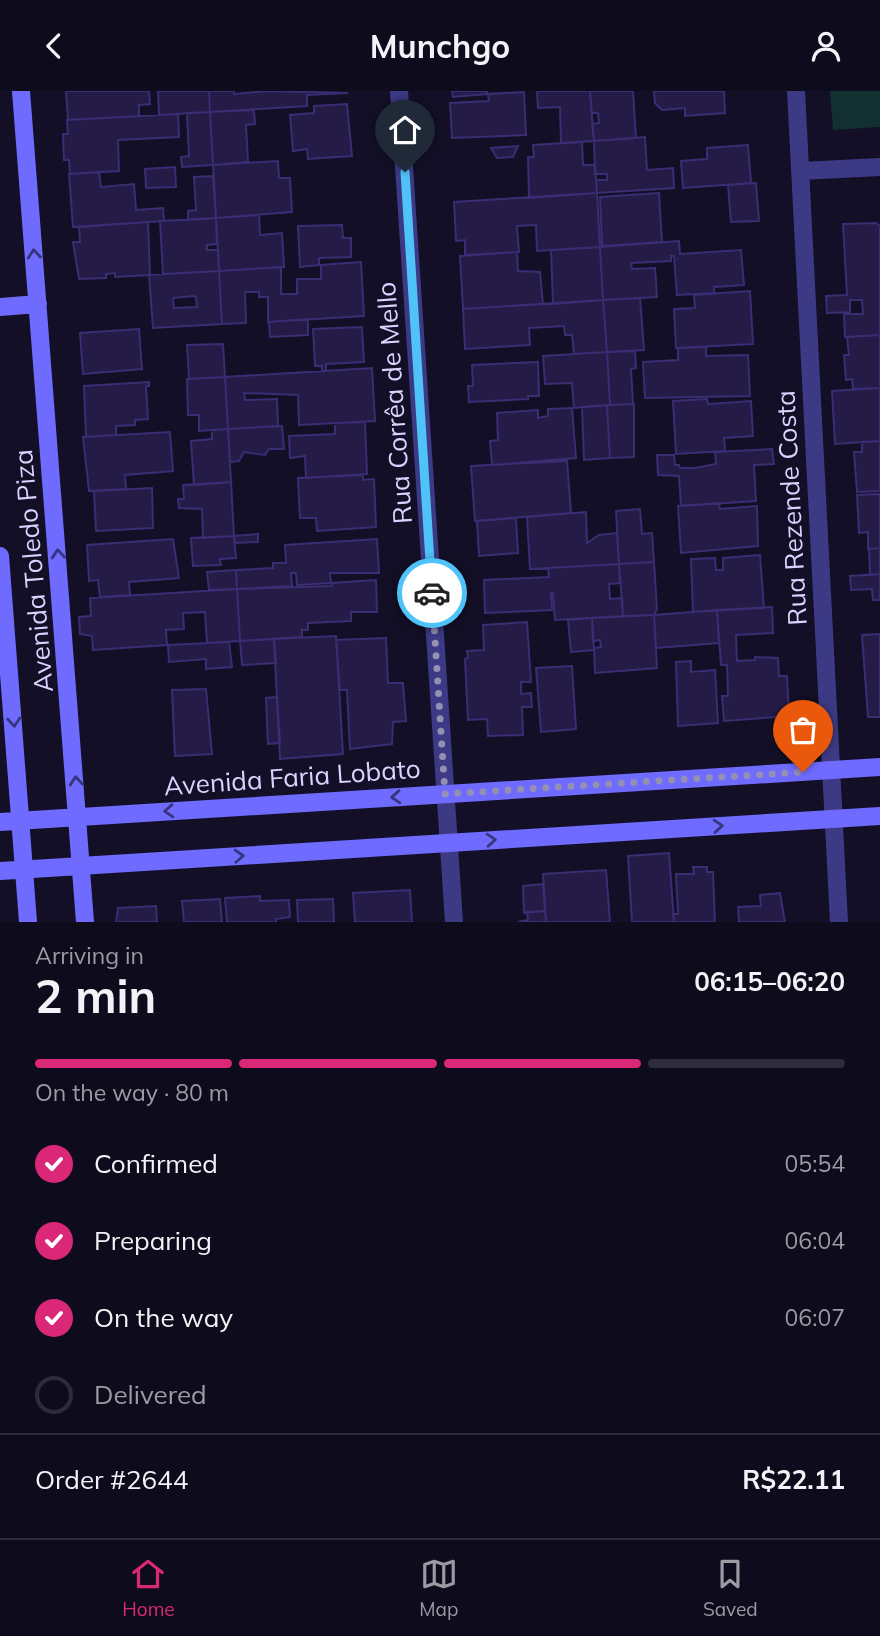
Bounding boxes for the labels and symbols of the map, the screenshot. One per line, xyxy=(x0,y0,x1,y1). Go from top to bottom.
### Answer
pin xyxy=(375,100,435,172)
one-way arrow xyxy=(27,248,42,259)
street label: Rua Corrêa de Mello xyxy=(369,281,419,525)
street label: Rua Rezende Costa xyxy=(768,390,814,626)
street label: Avenida Toledo Piza xyxy=(6,448,60,694)
one-way arrow xyxy=(51,548,66,559)
courier xyxy=(397,558,467,628)
pin xyxy=(773,700,833,772)
one-way arrow xyxy=(6,717,21,728)
street label: Avenida Faria Lobato xyxy=(163,752,421,802)
one-way arrow xyxy=(69,775,84,786)
one-way arrow xyxy=(390,789,401,804)
one-way arrow xyxy=(163,803,174,818)
one-way arrow xyxy=(713,819,724,834)
one-way arrow xyxy=(486,833,497,848)
one-way arrow xyxy=(234,848,245,863)

